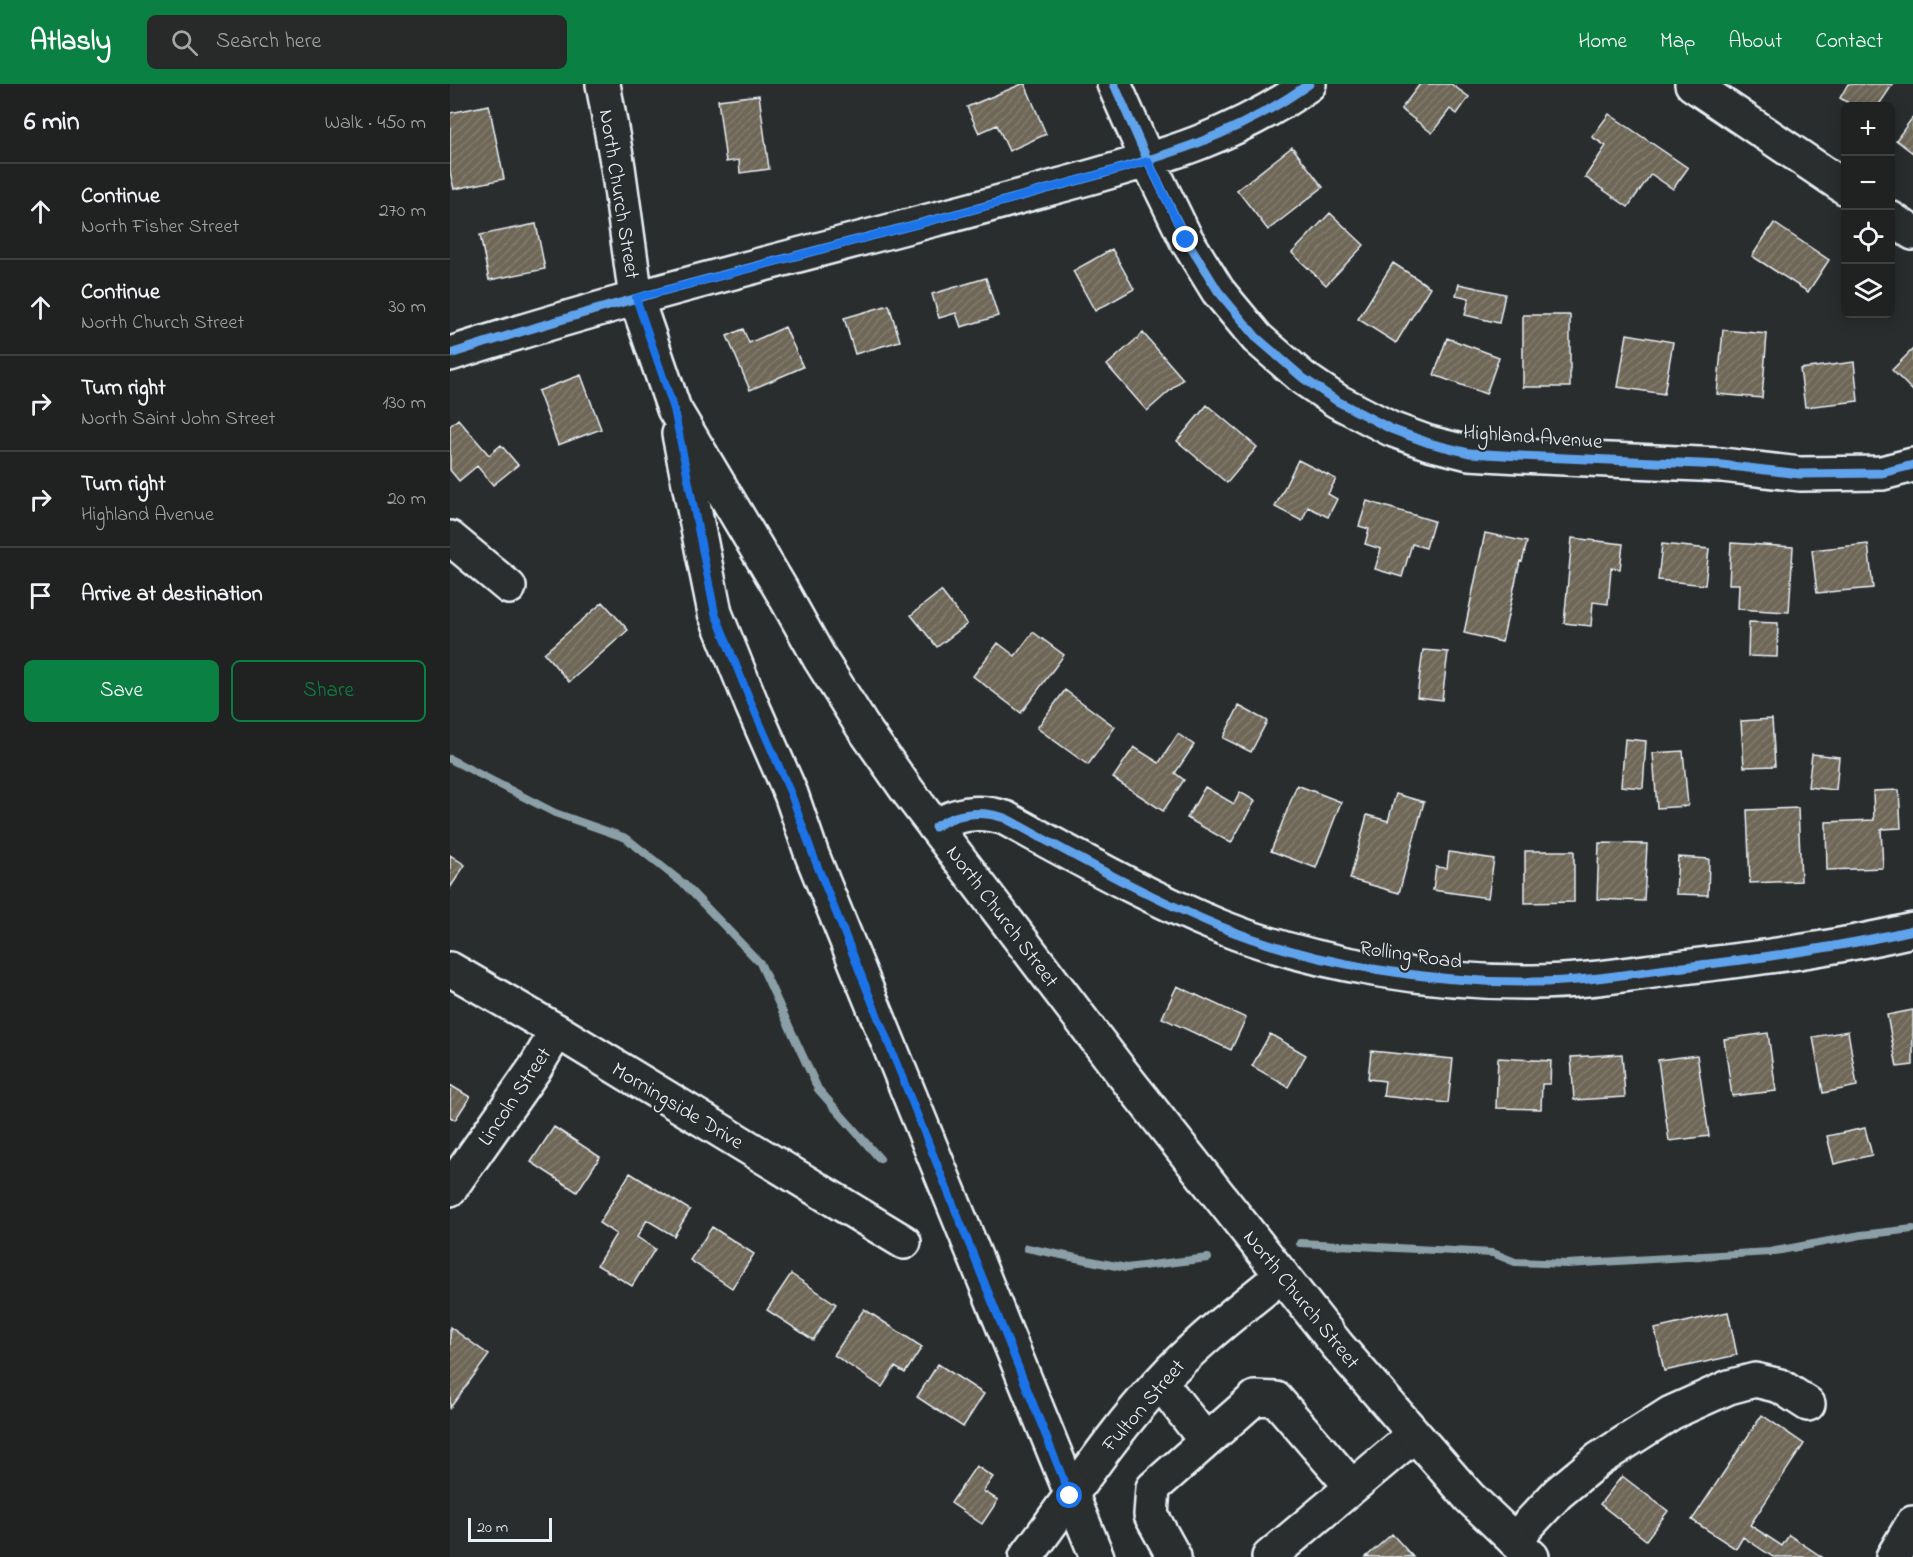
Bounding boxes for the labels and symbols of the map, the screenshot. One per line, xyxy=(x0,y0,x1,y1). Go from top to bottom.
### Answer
street label: North Church Street xyxy=(590,107,646,281)
route end xyxy=(1172,226,1198,252)
street label: Highland Avenue xyxy=(1462,418,1604,460)
street label: North Church Street xyxy=(938,840,1065,995)
street label: Rolling Road xyxy=(1357,934,1464,980)
street label: Lincoln Street xyxy=(471,1042,560,1153)
street label: Morningside Drive xyxy=(604,1056,749,1160)
street label: North Church Street xyxy=(1235,1224,1366,1376)
street label: Fulton Street xyxy=(1095,1353,1193,1460)
route start xyxy=(1056,1482,1082,1508)
scale bar xyxy=(468,1515,552,1542)

